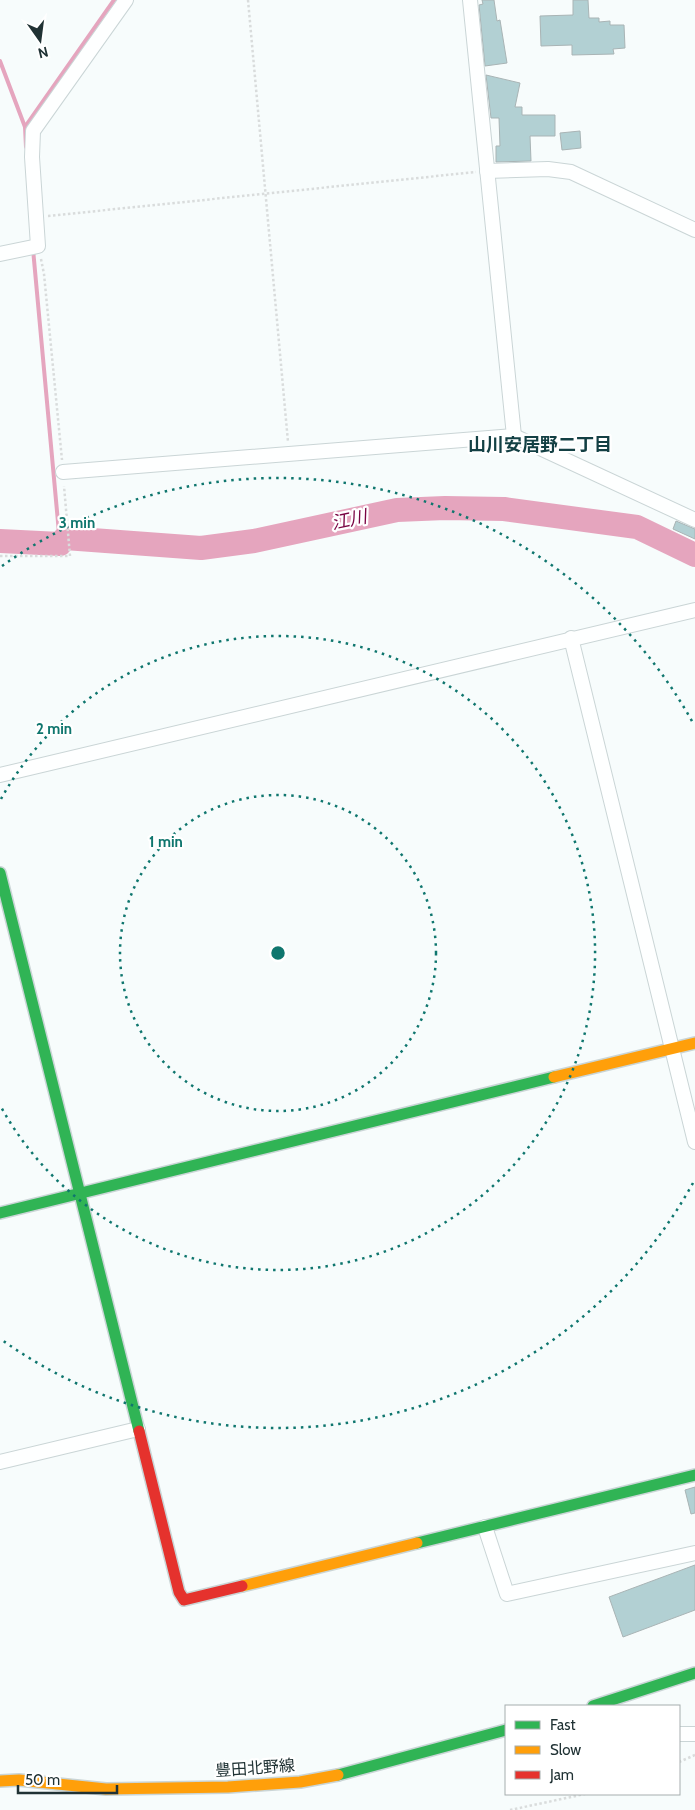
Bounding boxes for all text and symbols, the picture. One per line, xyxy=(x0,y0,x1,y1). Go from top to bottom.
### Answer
north arrow xyxy=(15,15,65,65)
text: N xyxy=(36,43,50,63)
district label: 山川安居野二丁目 xyxy=(468,434,612,456)
water label: 江川 xyxy=(329,505,371,535)
text: 3 min xyxy=(59,514,95,532)
text: 2 min xyxy=(36,720,72,738)
text: 1 min xyxy=(149,833,183,851)
centre of rings xyxy=(269,944,287,962)
legend xyxy=(505,1705,680,1795)
text: Fast xyxy=(550,1716,575,1734)
text: Slow xyxy=(550,1741,581,1759)
street label: 豊田北野線 xyxy=(214,1756,296,1780)
scale bar xyxy=(18,1762,116,1794)
text: Jam xyxy=(549,1766,574,1784)
text: 50 m xyxy=(25,1771,60,1789)

